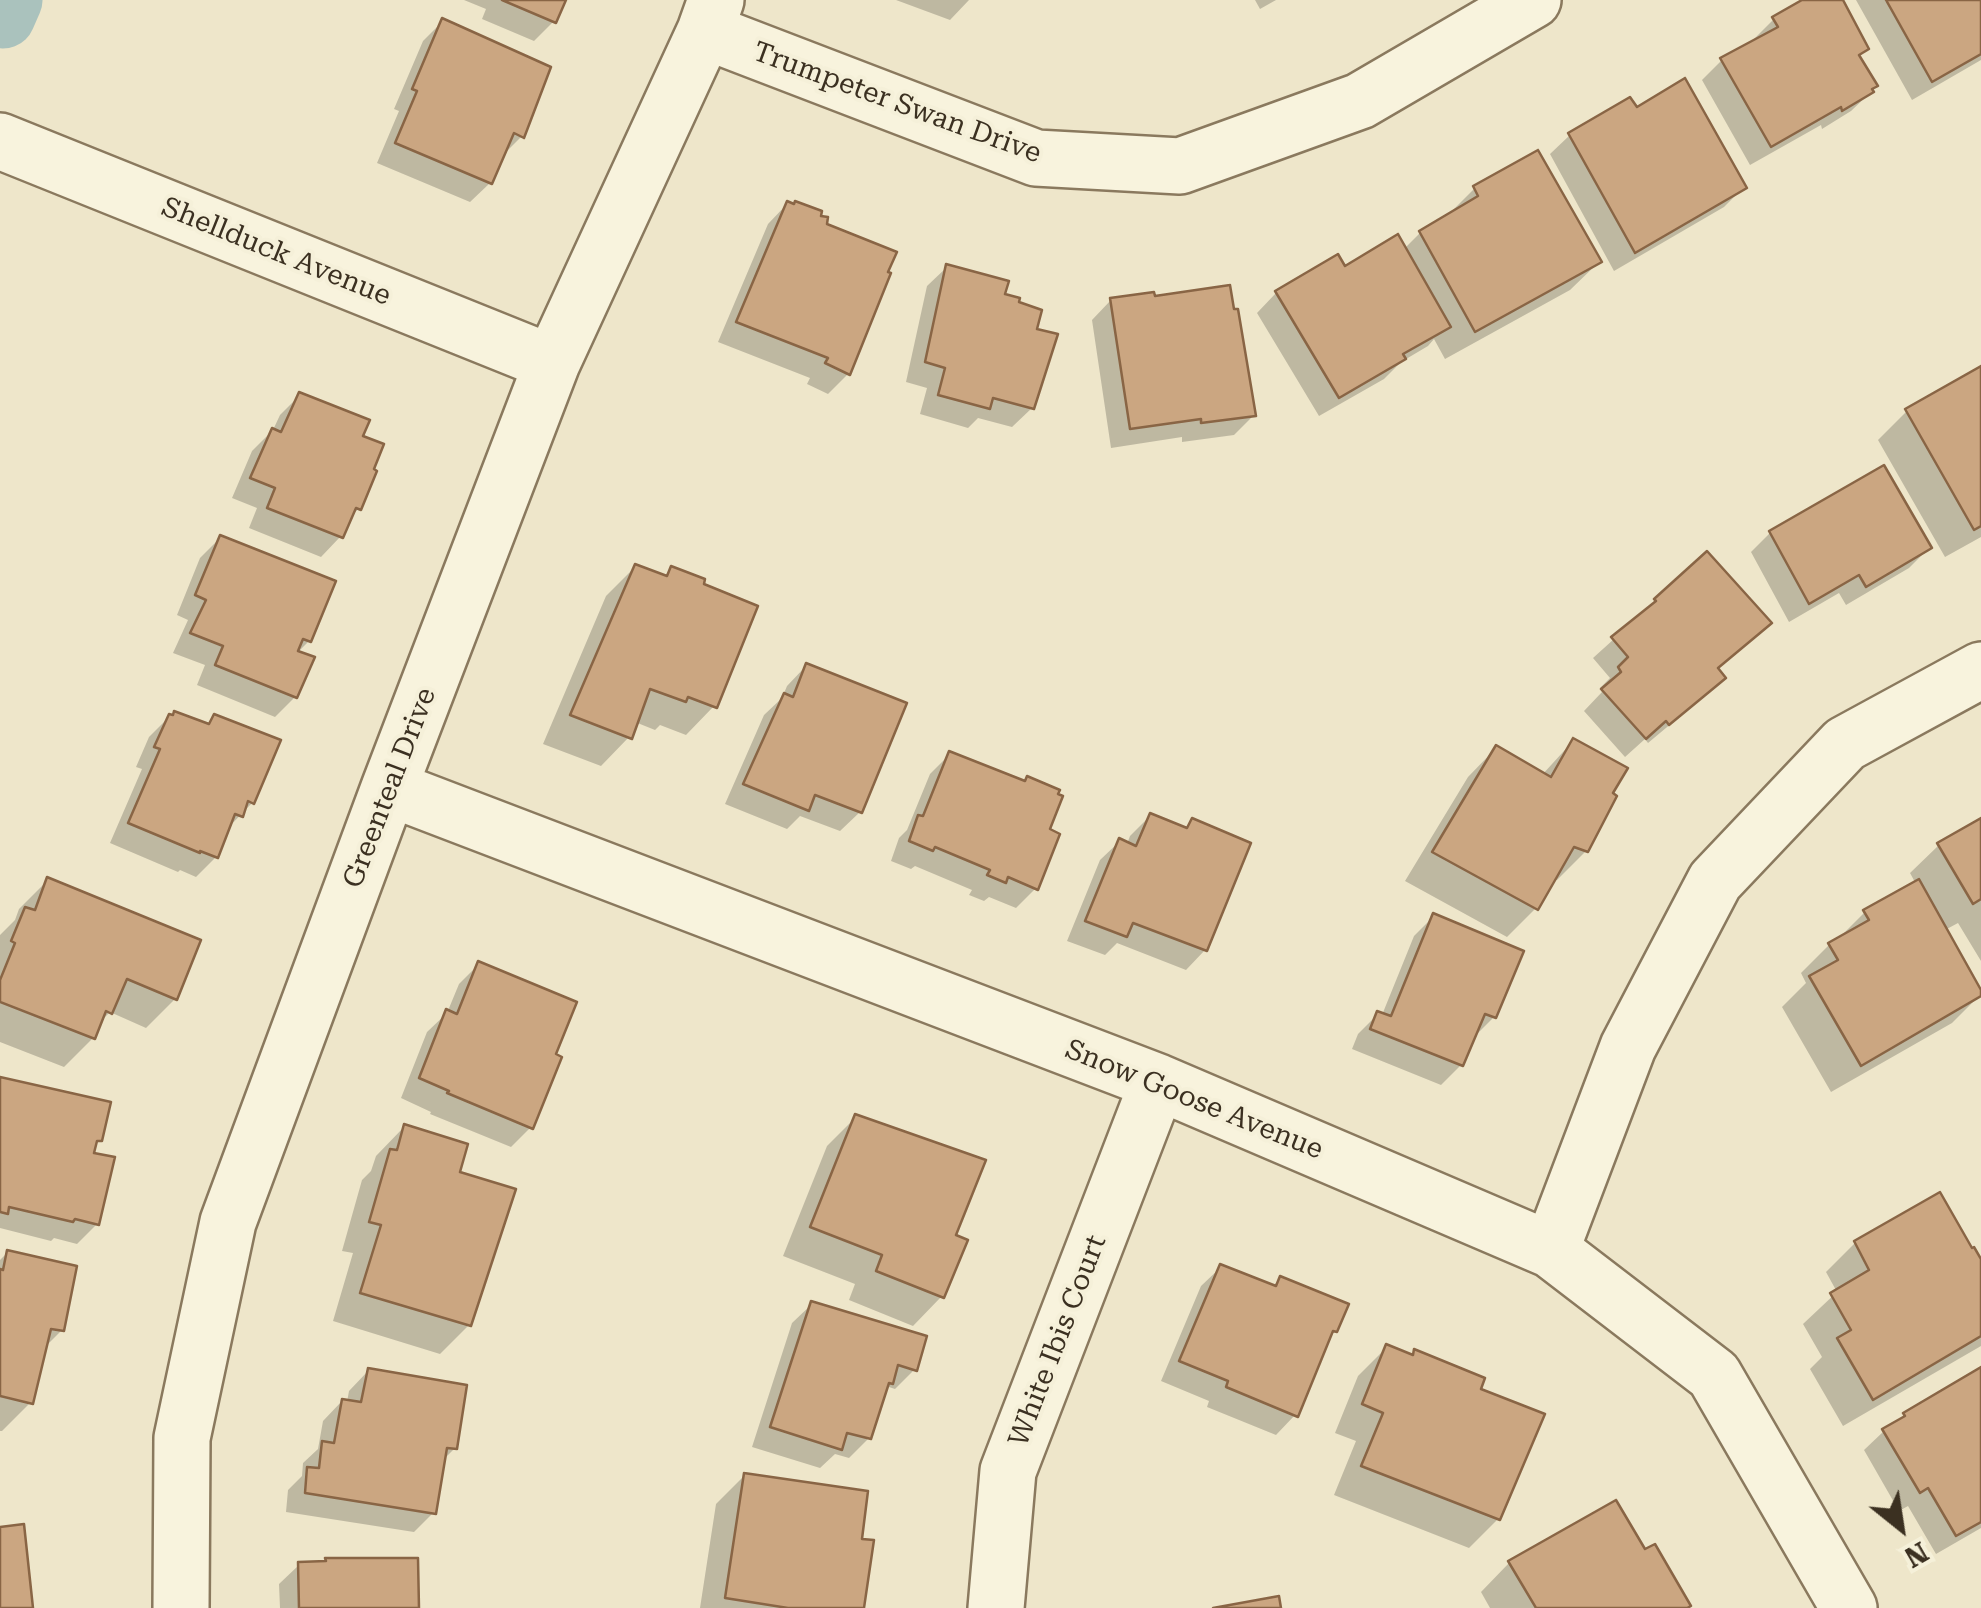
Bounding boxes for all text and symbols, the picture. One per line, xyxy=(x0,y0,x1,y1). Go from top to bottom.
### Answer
street label: Trumpeter Swan Drive xyxy=(748,35,1046,171)
street label: Shellduck Avenue xyxy=(156,191,396,313)
street label: Greenteal Drive xyxy=(336,683,444,893)
street label: Snow Goose Avenue xyxy=(1060,1033,1328,1167)
street label: White Ibis Court xyxy=(1002,1231,1114,1451)
north arrow xyxy=(1851,1478,1951,1578)
text: N xyxy=(1899,1535,1934,1574)

